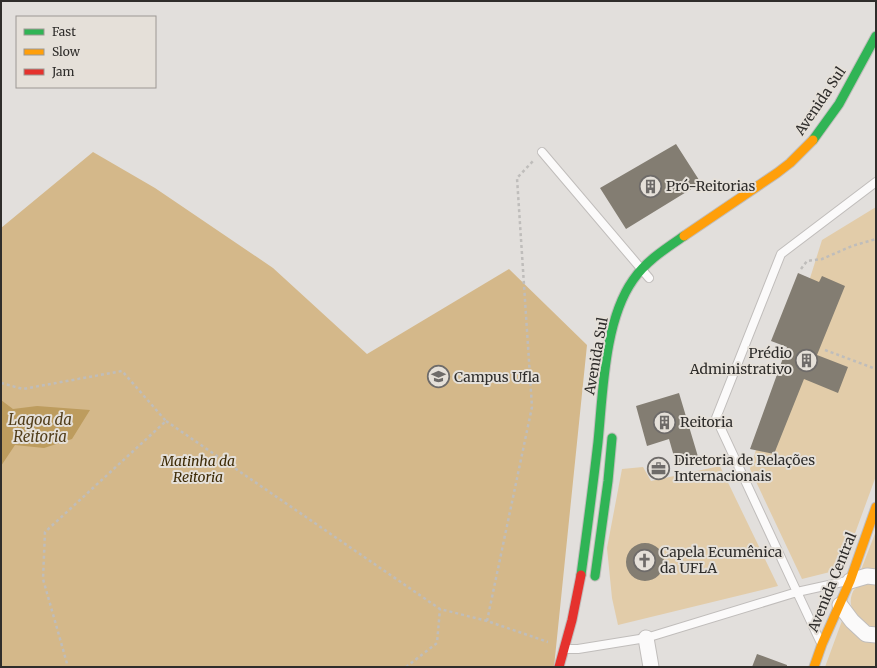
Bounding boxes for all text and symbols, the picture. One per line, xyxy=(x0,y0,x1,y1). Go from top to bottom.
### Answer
legend xyxy=(16,16,156,88)
text: Fast xyxy=(52,24,76,39)
text: Slow xyxy=(52,44,81,59)
street label: Avenida Sul xyxy=(790,63,850,139)
text: Jam xyxy=(51,64,75,79)
building icon: Pró-Reitorias xyxy=(638,173,664,199)
place label: Pró-Reitorias xyxy=(666,177,756,195)
street label: Avenida Sul xyxy=(580,315,612,397)
place label: Prédio Administrativo xyxy=(689,344,792,378)
building icon: Prédio Administrativo xyxy=(794,348,820,374)
school or university icon: Campus Ufla xyxy=(425,364,451,390)
place label: Campus Ufla xyxy=(454,368,540,386)
building icon: Reitoria xyxy=(651,409,677,435)
water label: Lagoa da Reitoria xyxy=(8,410,72,446)
place label: Reitoria xyxy=(680,413,733,431)
place label: Diretoria de Relações Internacionais xyxy=(674,451,815,485)
park label: Matinha da Reitoria xyxy=(160,452,235,486)
office icon: Diretoria de Relações Internacionais xyxy=(646,455,672,481)
street label: Avenida Central xyxy=(803,529,860,636)
place label: Capela Ecumênica da UFLA xyxy=(660,543,783,577)
church icon: Capela Ecumênica da UFLA xyxy=(632,547,658,573)

